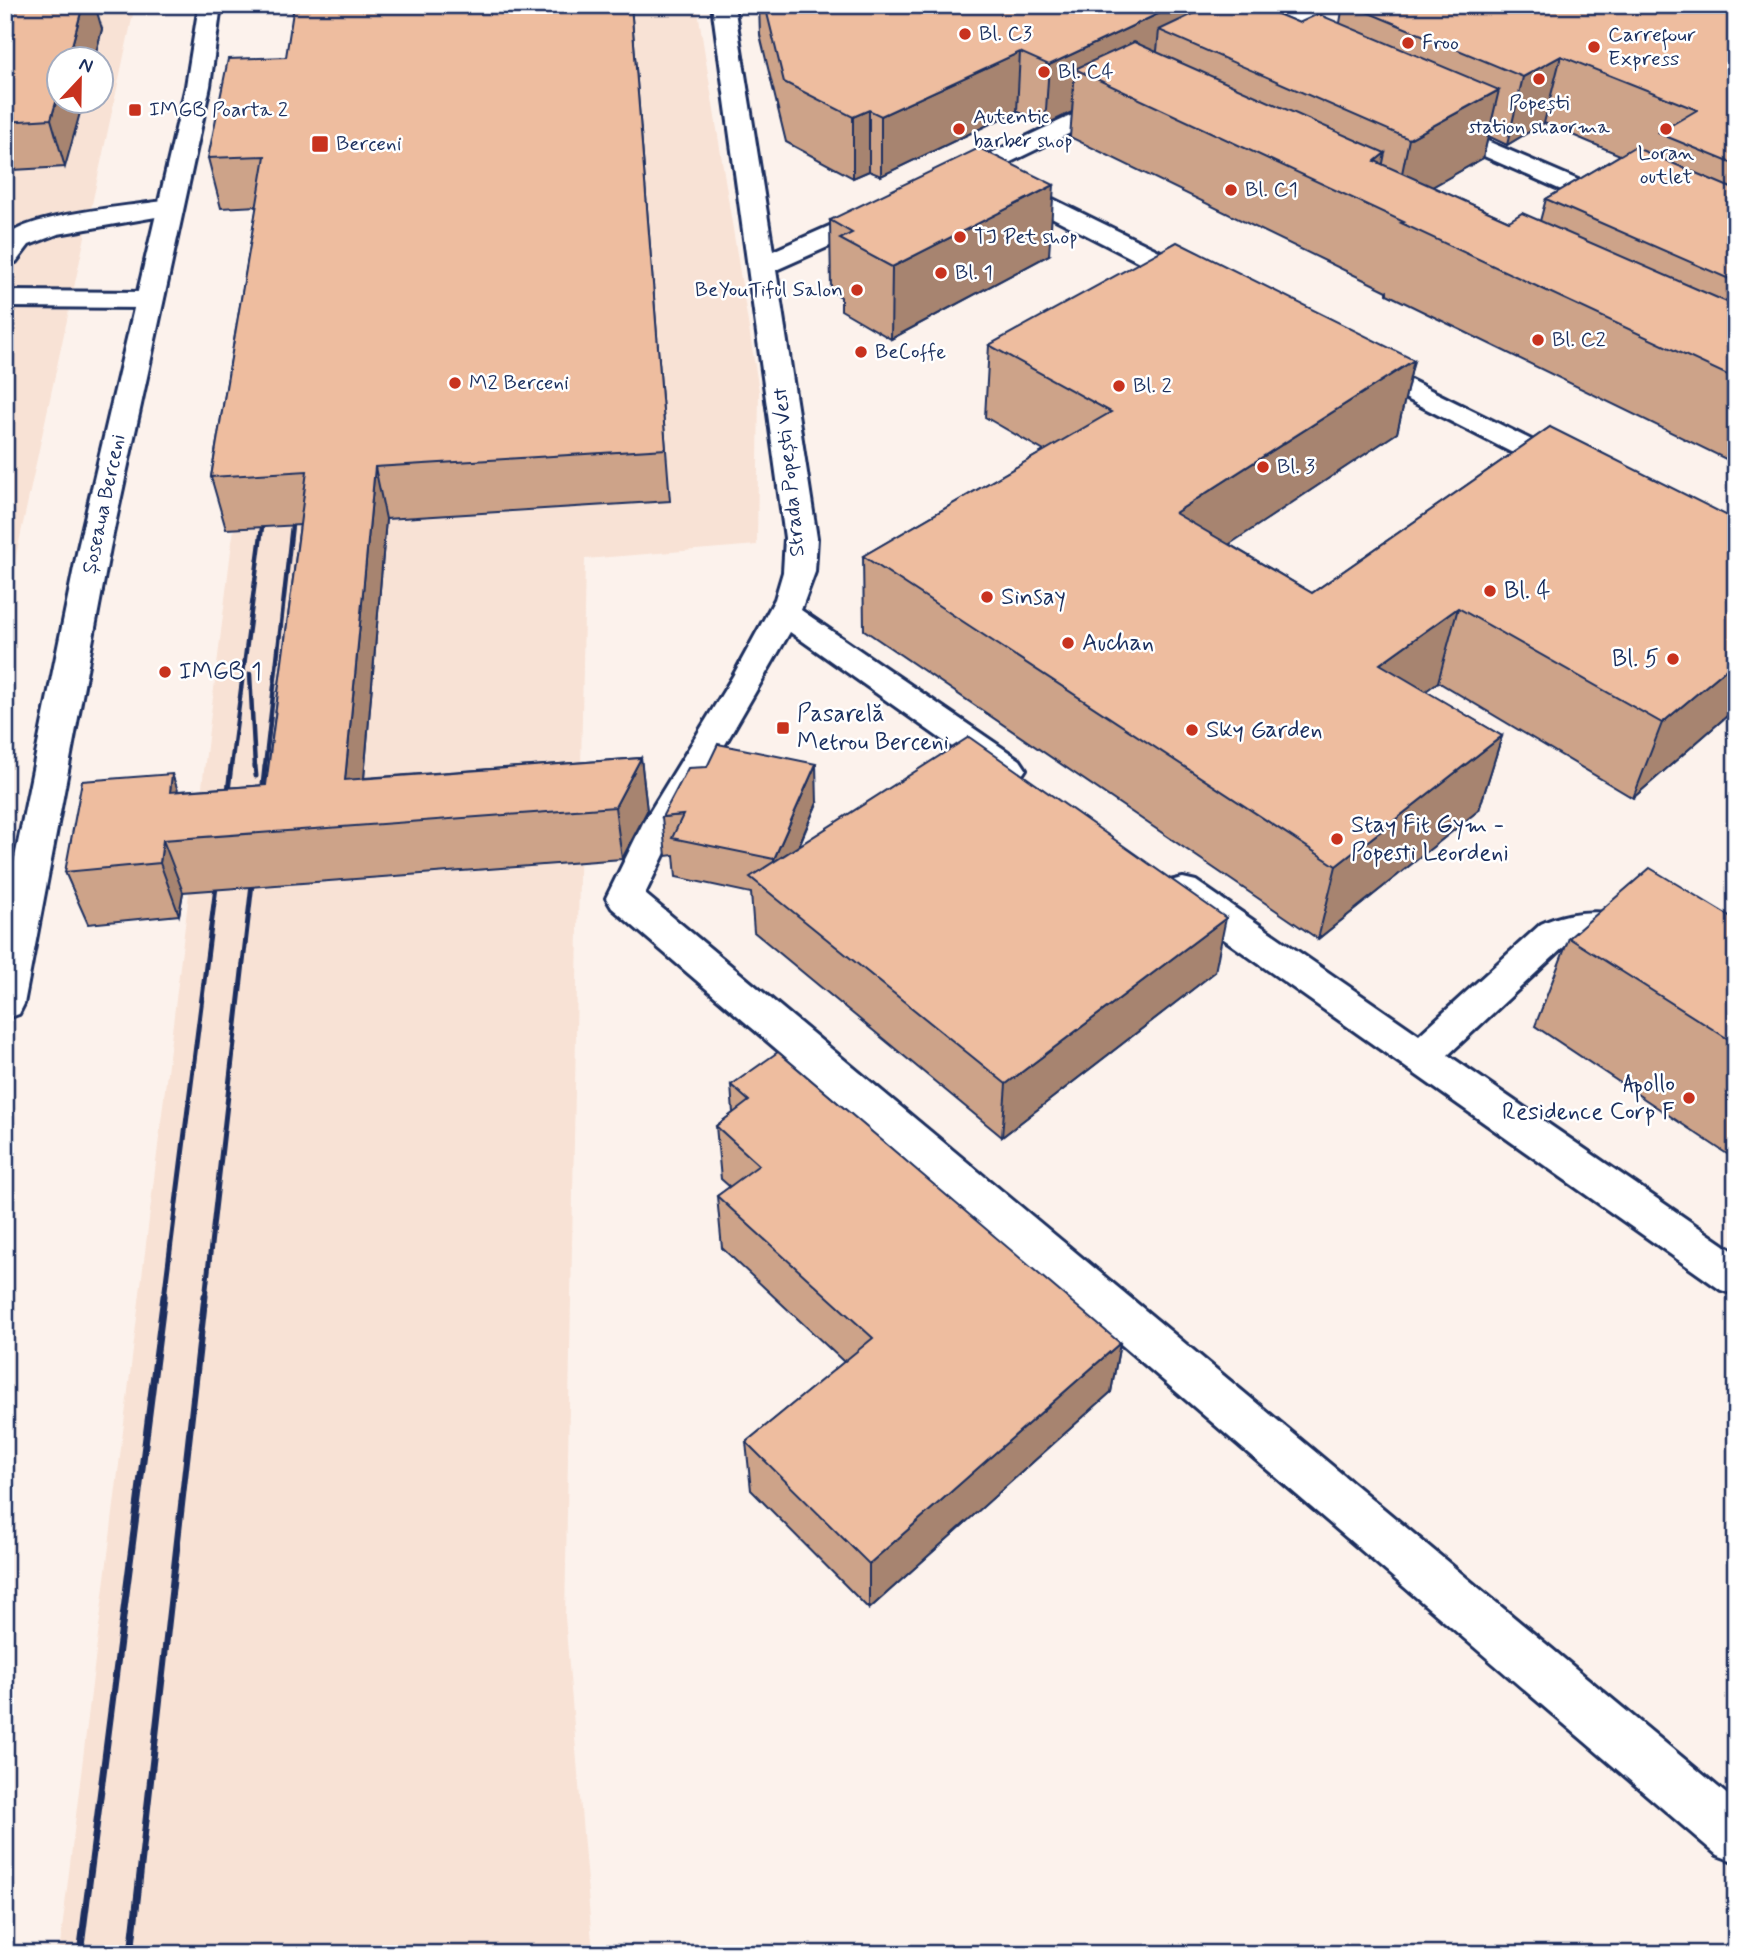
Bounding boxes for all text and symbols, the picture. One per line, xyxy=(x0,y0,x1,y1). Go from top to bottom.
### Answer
place label: Bl. C3 xyxy=(979,20,1032,48)
place label: Carrefour Express xyxy=(1608,21,1696,73)
marker: Bl. C3 xyxy=(957,26,973,42)
place label: Froo xyxy=(1422,29,1459,57)
marker: Froo xyxy=(1400,35,1416,51)
marker: Carrefour Express xyxy=(1586,39,1602,55)
north arrow xyxy=(46,46,116,116)
text: N xyxy=(75,52,96,80)
place label: Bl. C4 xyxy=(1058,58,1114,86)
marker: Bl. C4 xyxy=(1036,64,1052,80)
marker: Popești station shaorma xyxy=(1531,71,1547,87)
place label: Popești station shaorma xyxy=(1468,89,1610,141)
place label: IMGB Poarta 2 xyxy=(149,96,288,124)
marker: IMGB Poarta 2 xyxy=(127,102,143,118)
place label: Autentic barber shop xyxy=(973,103,1073,155)
marker: Autentic barber shop xyxy=(951,121,967,137)
marker: Loran outlet xyxy=(1658,121,1674,137)
place label: Berceni xyxy=(336,130,402,158)
marker: Berceni xyxy=(310,134,330,154)
place label: Loran outlet xyxy=(1638,139,1695,191)
place label: Bl. C1 xyxy=(1245,176,1298,204)
marker: Bl. C1 xyxy=(1223,182,1239,198)
place label: TJ Pet shop xyxy=(974,223,1078,251)
marker: TJ Pet shop xyxy=(952,229,968,245)
place label: Bl. 1 xyxy=(955,259,993,287)
marker: Bl. 1 xyxy=(933,265,949,281)
place label: BeYouTiful Salon xyxy=(695,276,843,304)
marker: BeYouTiful Salon xyxy=(849,282,865,298)
place label: Bl. C2 xyxy=(1552,326,1606,354)
marker: Bl. C2 xyxy=(1530,332,1546,348)
place label: BeCoffe xyxy=(875,338,946,366)
marker: BeCoffe xyxy=(853,344,869,360)
place label: M2 Berceni xyxy=(469,369,569,397)
place label: Bl. 2 xyxy=(1133,372,1172,400)
marker: M2 Berceni xyxy=(447,375,463,391)
marker: Bl. 2 xyxy=(1111,378,1127,394)
street label: Strada Popești Vest xyxy=(766,385,812,558)
street label: Șoseaua Berceni xyxy=(76,431,132,577)
place label: Bl. 3 xyxy=(1277,453,1315,481)
marker: Bl. 3 xyxy=(1255,459,1271,475)
place label: Bl. 4 xyxy=(1504,576,1551,607)
place label: Sinsay xyxy=(1001,582,1066,613)
marker: Bl. 4 xyxy=(1482,583,1498,599)
marker: Sinsay xyxy=(979,589,995,605)
place label: Auchan xyxy=(1082,628,1154,659)
marker: Auchan xyxy=(1060,635,1076,651)
place label: Bl. 5 xyxy=(1612,644,1659,675)
marker: Bl. 5 xyxy=(1665,651,1681,667)
place label: IMGB 1 xyxy=(179,657,262,688)
marker: IMGB 1 xyxy=(157,664,173,680)
place label: Pasarelă Metrou Berceni xyxy=(797,699,949,758)
place label: Sky Garden xyxy=(1206,715,1323,746)
marker: Pasarelă Metrou Berceni xyxy=(775,720,791,736)
marker: Sky Garden xyxy=(1184,722,1200,738)
place label: Stay Fit Gym - Popesti Leordeni xyxy=(1351,810,1509,869)
marker: Stay Fit Gym - Popesti Leordeni xyxy=(1329,831,1345,847)
place label: Apollo Residence Corp F xyxy=(1502,1069,1675,1128)
marker: Apollo Residence Corp F xyxy=(1681,1090,1697,1106)

